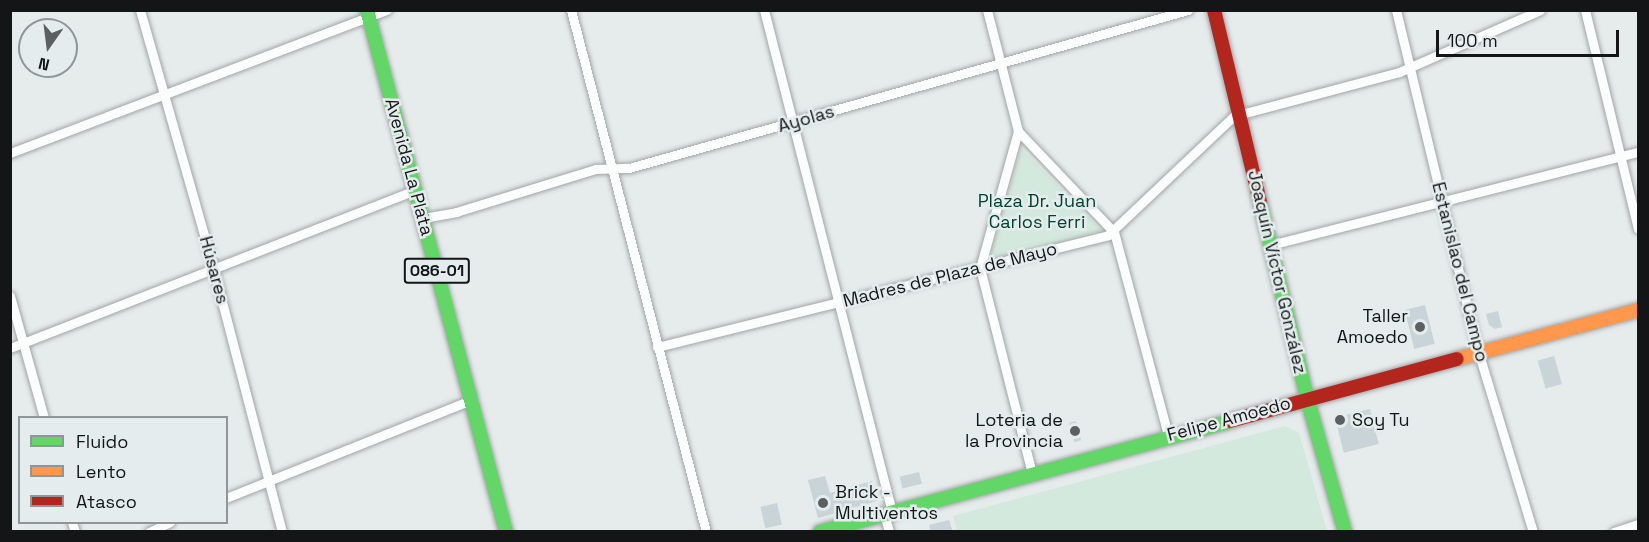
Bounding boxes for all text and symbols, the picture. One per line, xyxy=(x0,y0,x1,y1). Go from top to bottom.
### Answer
north arrow xyxy=(18,18,78,78)
scale bar xyxy=(1439,18,1622,56)
text: 100 m xyxy=(1447,29,1498,52)
text: N xyxy=(36,53,52,75)
street label: Avenida La Plata xyxy=(380,96,438,238)
street label: Ayolas xyxy=(775,101,837,137)
street label: Joaquín Víctor González xyxy=(1243,168,1311,376)
street label: Estanislao del Campo xyxy=(1427,180,1493,364)
park label: Plaza Dr. Juan Carlos Ferri xyxy=(977,191,1097,234)
street label: Húsares xyxy=(195,234,233,306)
street label: Madres de Plaza de Mayo xyxy=(841,238,1059,312)
road number: 086-01 xyxy=(402,258,472,284)
place label: Taller Amoedo xyxy=(1337,306,1408,348)
marker: Taller Amoedo xyxy=(1413,320,1427,334)
street label: Felipe Amoedo xyxy=(1165,392,1293,446)
place label: Soy Tu xyxy=(1352,409,1410,431)
place label: Loteria de la Provincia xyxy=(965,410,1063,452)
marker: Soy Tu xyxy=(1333,413,1347,427)
legend xyxy=(18,416,228,524)
marker: Loteria de la Provincia xyxy=(1068,424,1082,438)
text: Fluido xyxy=(76,430,128,453)
text: Lento xyxy=(76,460,126,483)
place label: Brick - Multiventos xyxy=(835,482,938,524)
text: Atasco xyxy=(76,490,137,513)
marker: Brick - Multiventos xyxy=(816,496,830,510)

